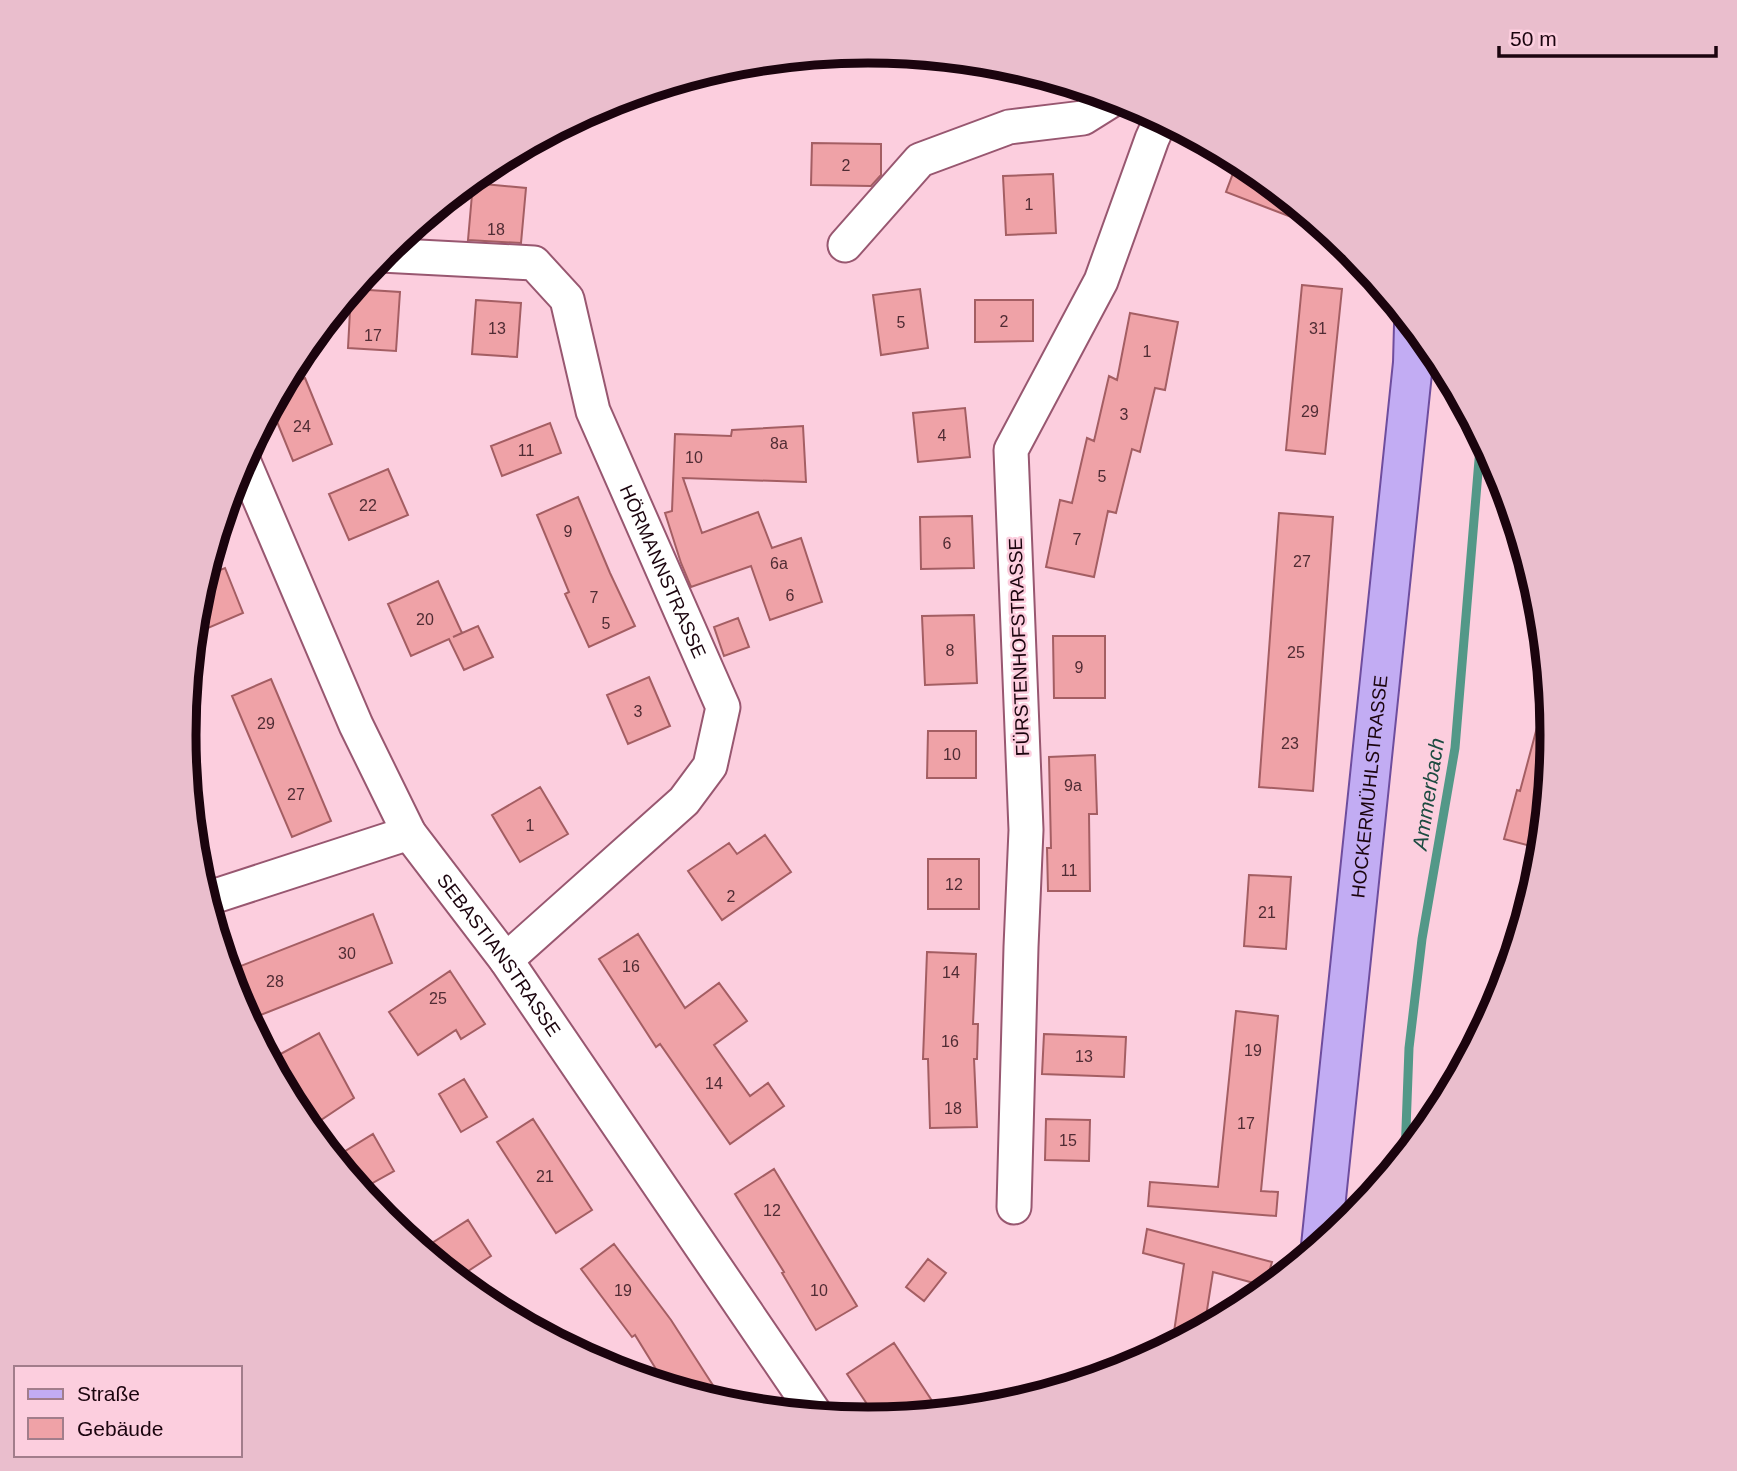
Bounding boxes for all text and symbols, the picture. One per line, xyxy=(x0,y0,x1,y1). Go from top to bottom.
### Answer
scale bar xyxy=(1499,14,1716,58)
text: 50 m xyxy=(1510,27,1557,50)
house number: 2 xyxy=(842,157,851,174)
house number: 1 xyxy=(1025,196,1034,213)
house number: 18 xyxy=(487,221,505,238)
house number: 2 xyxy=(1000,313,1009,330)
house number: 5 xyxy=(897,314,906,331)
house number: 13 xyxy=(488,320,506,337)
house number: 31 xyxy=(1309,320,1327,337)
house number: 17 xyxy=(364,327,382,344)
house number: 1 xyxy=(1143,343,1152,360)
house number: 29 xyxy=(1301,403,1319,420)
house number: 3 xyxy=(1120,406,1129,423)
house number: 24 xyxy=(293,418,311,435)
house number: 4 xyxy=(938,427,947,444)
house number: 8a xyxy=(770,435,788,452)
house number: 11 xyxy=(518,442,534,459)
house number: 10 xyxy=(685,449,703,466)
house number: 5 xyxy=(1098,468,1107,485)
street label: HÖRMANNSTRASSE xyxy=(616,481,711,661)
house number: 22 xyxy=(359,497,377,514)
house number: 9 xyxy=(564,523,573,540)
house number: 7 xyxy=(1073,531,1082,548)
house number: 6 xyxy=(943,535,952,552)
street label: FÜRSTENHOFSTRASSE xyxy=(1005,537,1033,757)
house number: 27 xyxy=(1293,553,1311,570)
house number: 6a xyxy=(770,555,788,572)
house number: 6 xyxy=(786,587,795,604)
house number: 7 xyxy=(590,589,599,606)
house number: 20 xyxy=(416,611,434,628)
house number: 5 xyxy=(602,615,611,632)
house number: 8 xyxy=(946,642,955,659)
house number: 25 xyxy=(1287,644,1305,661)
house number: 9 xyxy=(1075,659,1084,676)
street label: HOCKERMÜHLSTRASSE xyxy=(1347,674,1391,899)
house number: 3 xyxy=(634,703,643,720)
house number: 29 xyxy=(257,715,275,732)
house number: 23 xyxy=(1281,735,1299,752)
water label: Ammerbach xyxy=(1407,736,1448,854)
house number: 10 xyxy=(943,746,961,763)
house number: 9a xyxy=(1064,777,1082,794)
house number: 27 xyxy=(287,786,305,803)
house number: 1 xyxy=(526,817,535,834)
house number: 11 xyxy=(1061,862,1077,879)
street label: SEBASTIANSTRASSE xyxy=(433,869,565,1040)
house number: 12 xyxy=(945,876,963,893)
house number: 2 xyxy=(727,888,736,905)
house number: 21 xyxy=(1258,904,1276,921)
house number: 30 xyxy=(338,945,356,962)
house number: 16 xyxy=(622,958,640,975)
house number: 14 xyxy=(942,964,960,981)
house number: 28 xyxy=(266,973,284,990)
house number: 25 xyxy=(429,990,447,1007)
house number: 16 xyxy=(941,1033,959,1050)
house number: 19 xyxy=(1244,1042,1262,1059)
house number: 13 xyxy=(1075,1048,1093,1065)
house number: 14 xyxy=(705,1075,723,1092)
house number: 18 xyxy=(944,1100,962,1117)
house number: 17 xyxy=(1237,1115,1255,1132)
house number: 15 xyxy=(1059,1132,1077,1149)
house number: 21 xyxy=(536,1168,554,1185)
house number: 12 xyxy=(763,1202,781,1219)
house number: 19 xyxy=(614,1282,632,1299)
house number: 10 xyxy=(810,1282,828,1299)
legend xyxy=(14,1366,242,1457)
text: Straße xyxy=(77,1382,140,1405)
text: Gebäude xyxy=(77,1417,163,1440)

